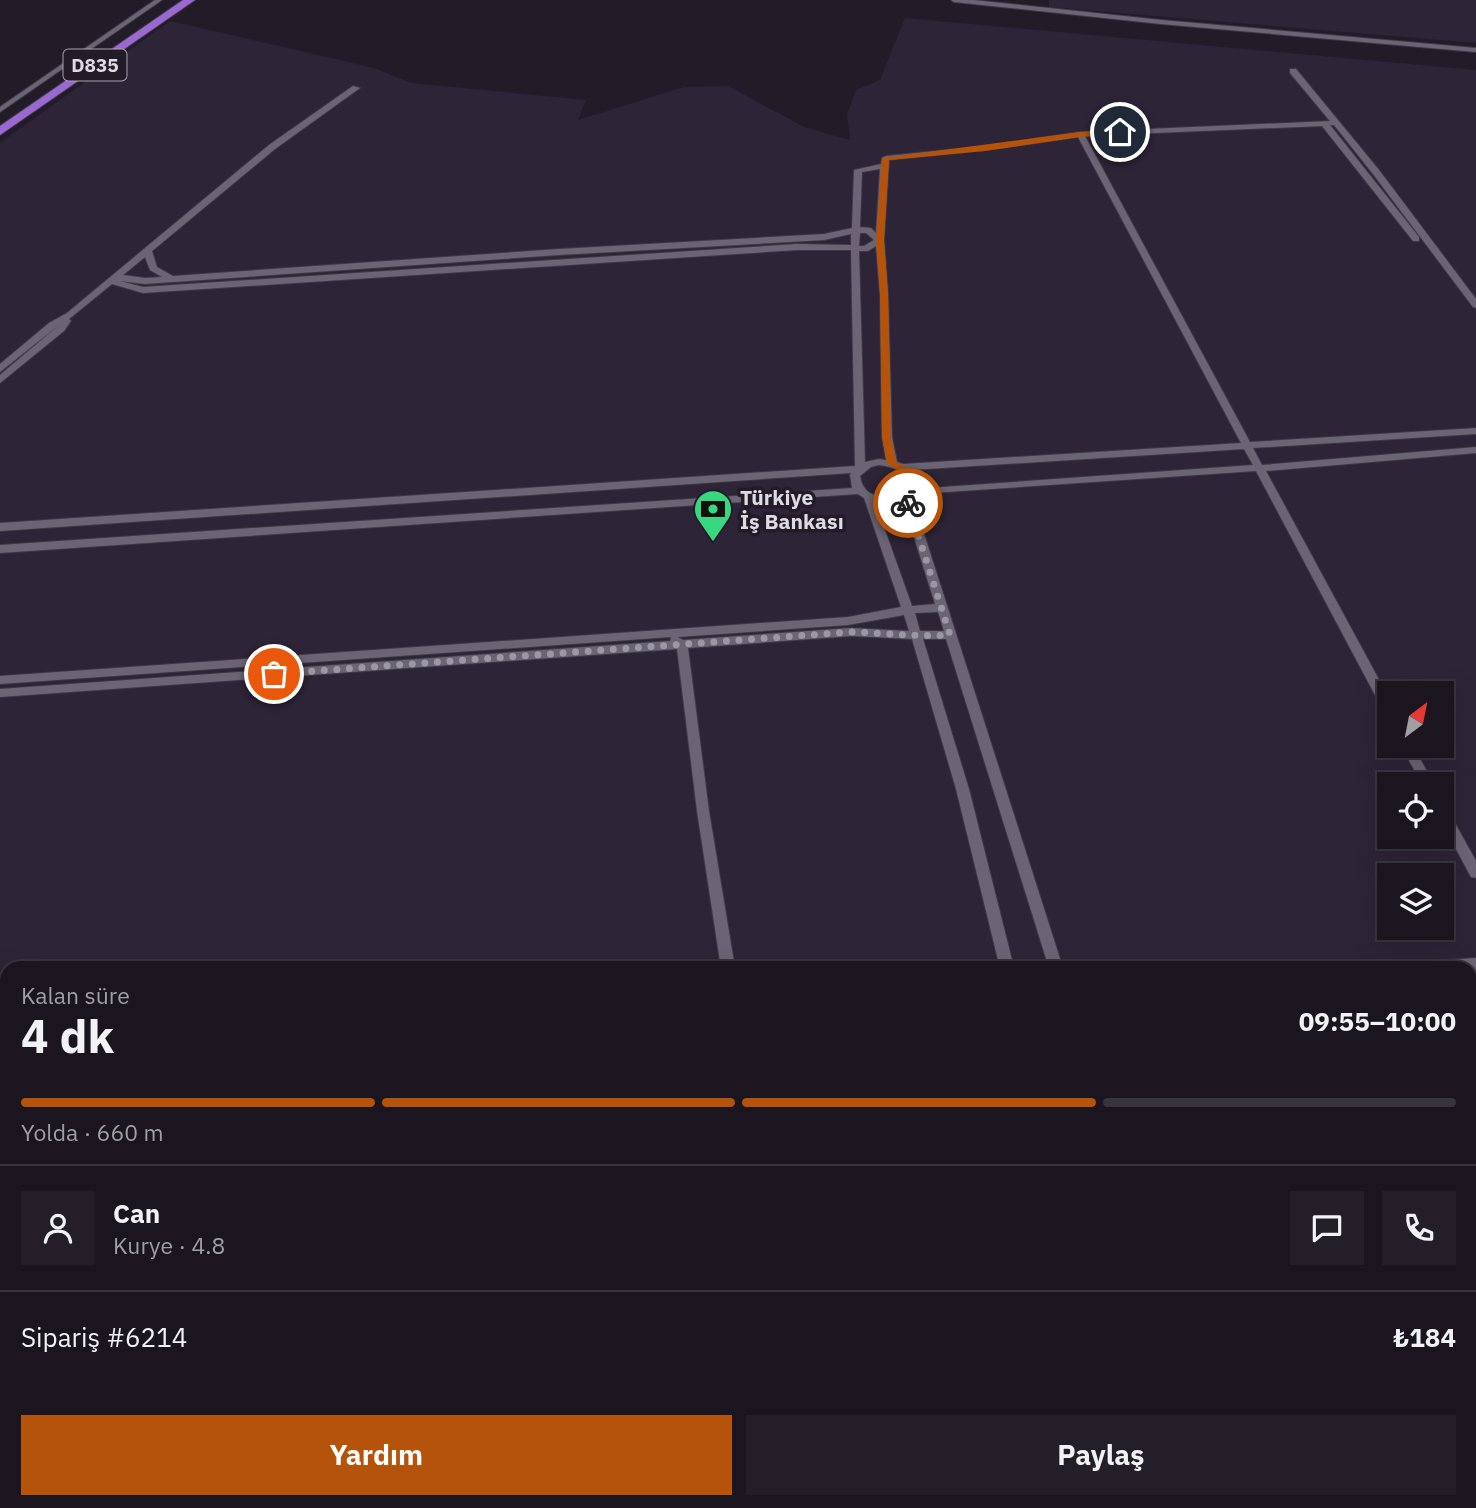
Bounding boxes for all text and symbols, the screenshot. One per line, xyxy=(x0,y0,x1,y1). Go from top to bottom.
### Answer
road number: D835 xyxy=(64,50,126,80)
pin xyxy=(1090,102,1150,162)
icon: home xyxy=(1101,113,1139,151)
courier xyxy=(873,468,943,538)
place label: Türkiye İş Bankası xyxy=(740,483,844,535)
icon: bike xyxy=(889,484,927,522)
bank icon: Türkiye İş Bankası xyxy=(692,488,734,543)
pin xyxy=(244,644,304,704)
icon: bag xyxy=(255,655,293,693)
north arrow xyxy=(1377,681,1454,758)
map controls xyxy=(1377,681,1454,940)
button: locate xyxy=(1377,772,1454,849)
button: layers xyxy=(1377,863,1454,940)
text: Kalan süre xyxy=(21,980,130,1010)
text: 09:55–10:00 xyxy=(1299,1004,1456,1038)
text: 4 dk xyxy=(21,1006,114,1066)
text: Yolda · 660 m xyxy=(21,1117,164,1147)
button: person xyxy=(21,1191,95,1265)
button: chat xyxy=(1290,1191,1364,1265)
button: phone xyxy=(1382,1191,1456,1265)
text: Can xyxy=(113,1196,160,1230)
text: Kurye · 4.8 xyxy=(113,1230,225,1260)
text: Sipariş #6214 xyxy=(21,1320,187,1354)
text: ₺184 xyxy=(1393,1320,1456,1354)
button: Yardım xyxy=(21,1415,732,1495)
button: Paylaş xyxy=(746,1415,1456,1495)

